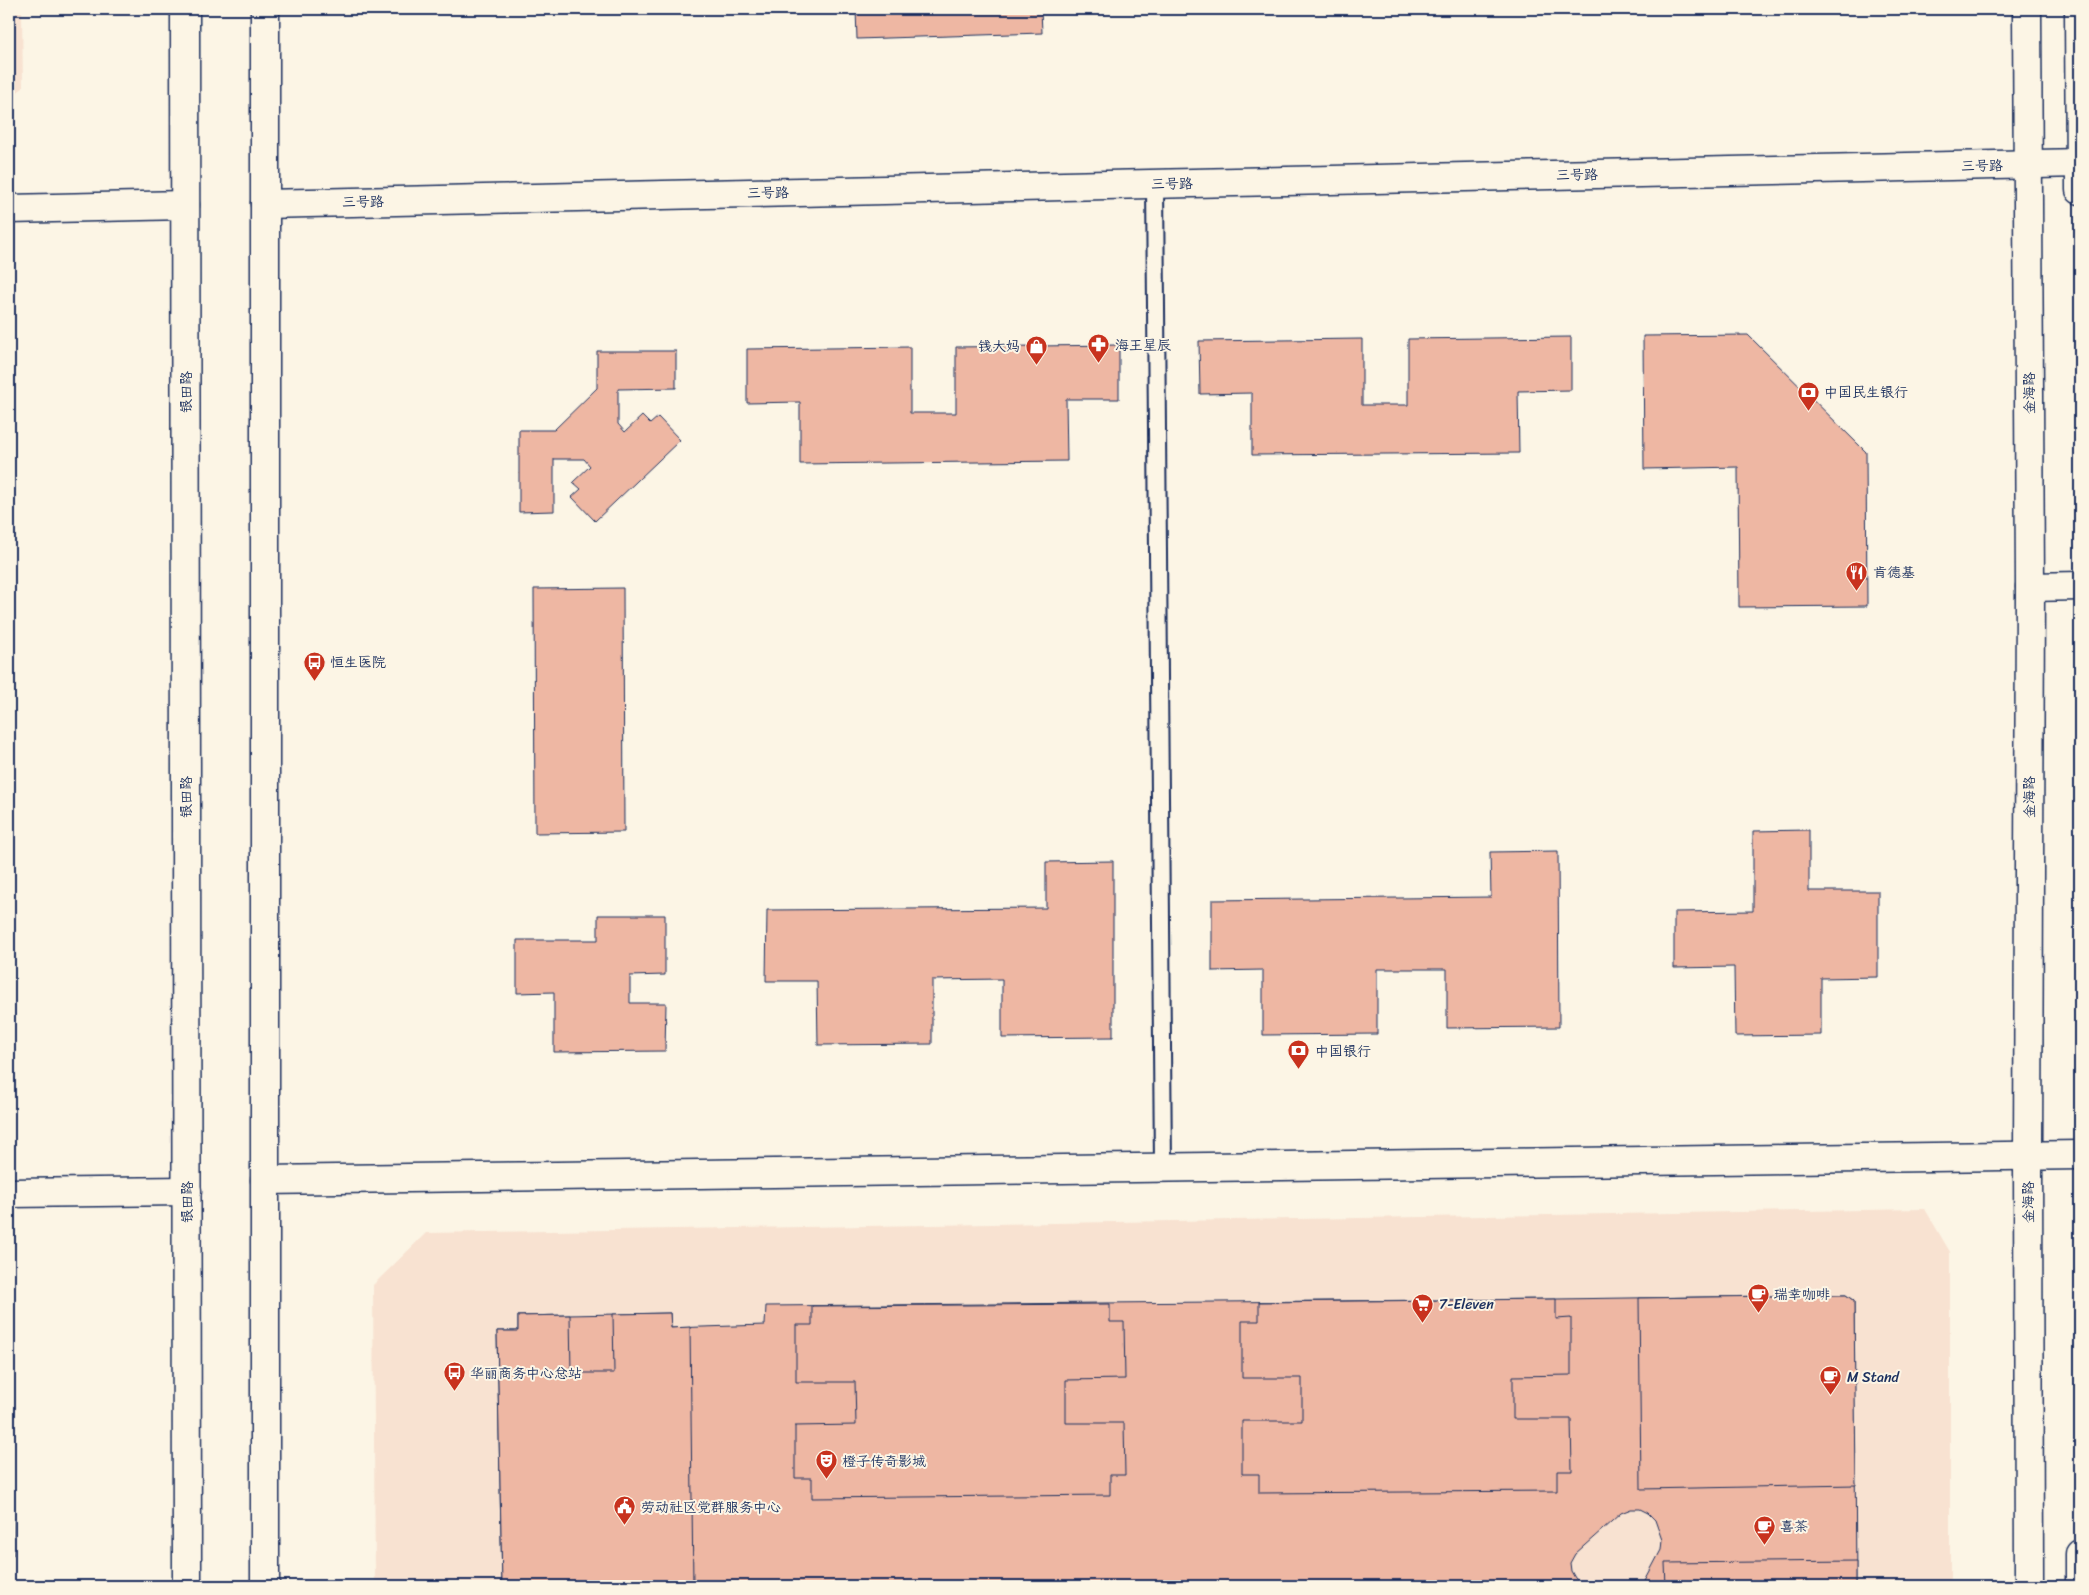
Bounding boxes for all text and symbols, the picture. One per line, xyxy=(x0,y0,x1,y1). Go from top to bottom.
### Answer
street label: 三号路 xyxy=(1961,153,2003,179)
street label: 三号路 xyxy=(1556,162,1598,188)
street label: 三号路 xyxy=(1151,171,1193,197)
street label: 三号路 xyxy=(747,180,789,206)
street label: 三号路 xyxy=(342,189,384,215)
pharmacy icon: 海王星辰 xyxy=(1087,333,1111,364)
place label: 海王星辰 xyxy=(1115,333,1171,358)
place label: 钱大妈 xyxy=(978,334,1020,359)
shop icon: 钱大妈 xyxy=(1024,334,1048,365)
street label: 银田路 xyxy=(174,371,199,413)
street label: 金海路 xyxy=(2017,372,2042,414)
bank icon: 中国民生银行 xyxy=(1796,380,1820,411)
place label: 中国民生银行 xyxy=(1824,380,1908,405)
restaurant icon: 肯德基 xyxy=(1845,560,1869,591)
place label: 肯德基 xyxy=(1873,560,1915,585)
bus stop icon: 恒生医院 xyxy=(302,650,326,681)
place label: 恒生医院 xyxy=(330,650,386,675)
street label: 银田路 xyxy=(174,776,199,818)
street label: 金海路 xyxy=(2017,776,2042,818)
bank icon: 中国银行 xyxy=(1287,1039,1311,1070)
place label: 中国银行 xyxy=(1315,1039,1371,1064)
street label: 银田路 xyxy=(175,1181,200,1223)
street label: 金海路 xyxy=(2016,1181,2041,1223)
cafe icon: 瑞幸咖啡 xyxy=(1746,1282,1770,1313)
place label: 瑞幸咖啡 xyxy=(1773,1282,1830,1307)
supermarket icon: 7-Eleven xyxy=(1411,1292,1435,1323)
place label: 7-Eleven xyxy=(1439,1292,1494,1317)
bus stop icon: 华丽商务中心总站 xyxy=(442,1361,466,1392)
place label: 华丽商务中心总站 xyxy=(470,1361,582,1386)
cafe icon: M Stand xyxy=(1819,1365,1843,1396)
place label: M Stand xyxy=(1847,1365,1901,1390)
theatre icon: 橙子传奇影城 xyxy=(814,1449,838,1480)
place label: 橙子传奇影城 xyxy=(842,1449,926,1474)
public building icon: 劳动社区党群服务中心 xyxy=(613,1495,637,1526)
place label: 劳动社区党群服务中心 xyxy=(641,1495,781,1520)
cafe icon: 喜茶 xyxy=(1752,1514,1776,1545)
place label: 喜茶 xyxy=(1780,1514,1808,1539)

